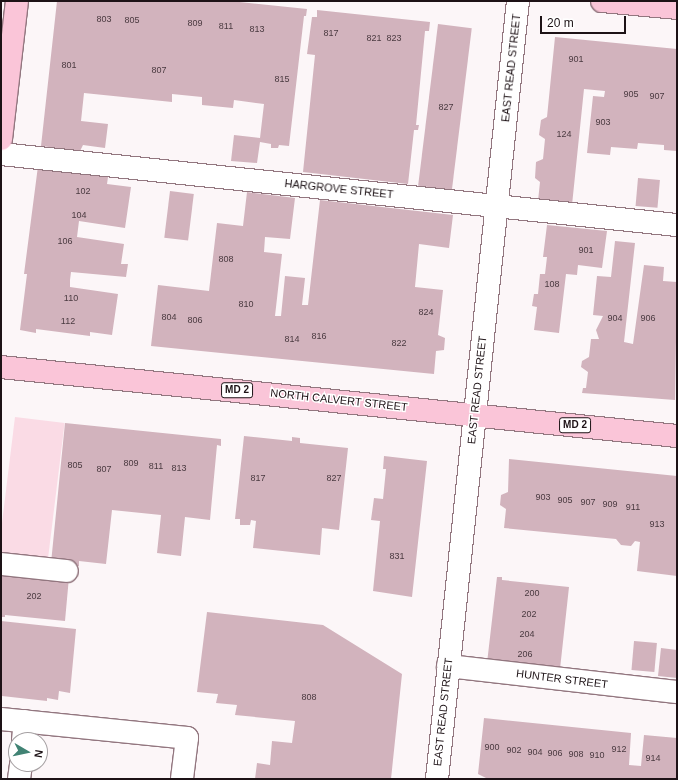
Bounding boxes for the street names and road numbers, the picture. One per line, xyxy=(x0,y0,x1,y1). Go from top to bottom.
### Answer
street label: EAST READ STREET xyxy=(499,13,523,123)
street label: HARGROVE STREET xyxy=(284,177,394,201)
street label: EAST READ STREET xyxy=(465,335,489,445)
road number: MD 2 xyxy=(221,382,253,398)
street label: NORTH CALVERT STREET xyxy=(270,386,408,414)
road number: MD 2 xyxy=(559,417,591,433)
street label: EAST READ STREET xyxy=(431,657,455,767)
street label: HUNTER STREET xyxy=(515,667,609,691)

